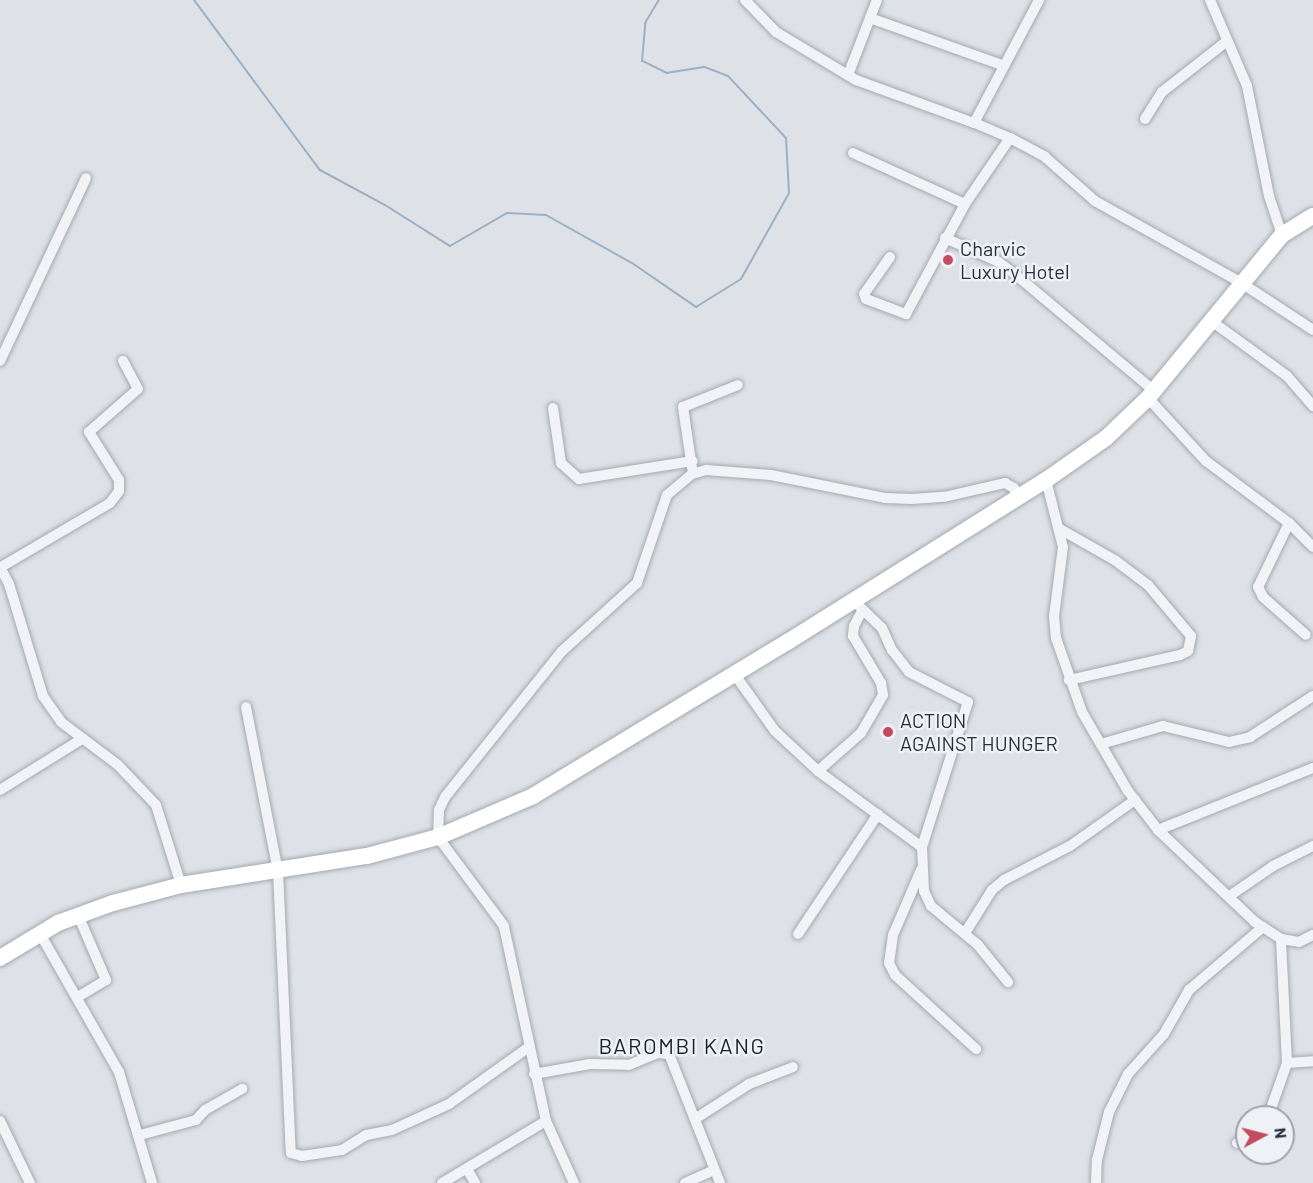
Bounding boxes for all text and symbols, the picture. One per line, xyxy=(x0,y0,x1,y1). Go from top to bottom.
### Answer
place label: Charvic Luxury Hotel xyxy=(960,237,1069,284)
marker: Charvic Luxury Hotel xyxy=(941,253,955,267)
place label: ACTION AGAINST HUNGER xyxy=(900,708,1058,755)
marker: ACTION AGAINST HUNGER xyxy=(881,725,895,739)
district label: BAROMBI KANG xyxy=(598,1033,766,1059)
north arrow xyxy=(1235,1105,1295,1165)
text: N xyxy=(1271,1127,1291,1139)

